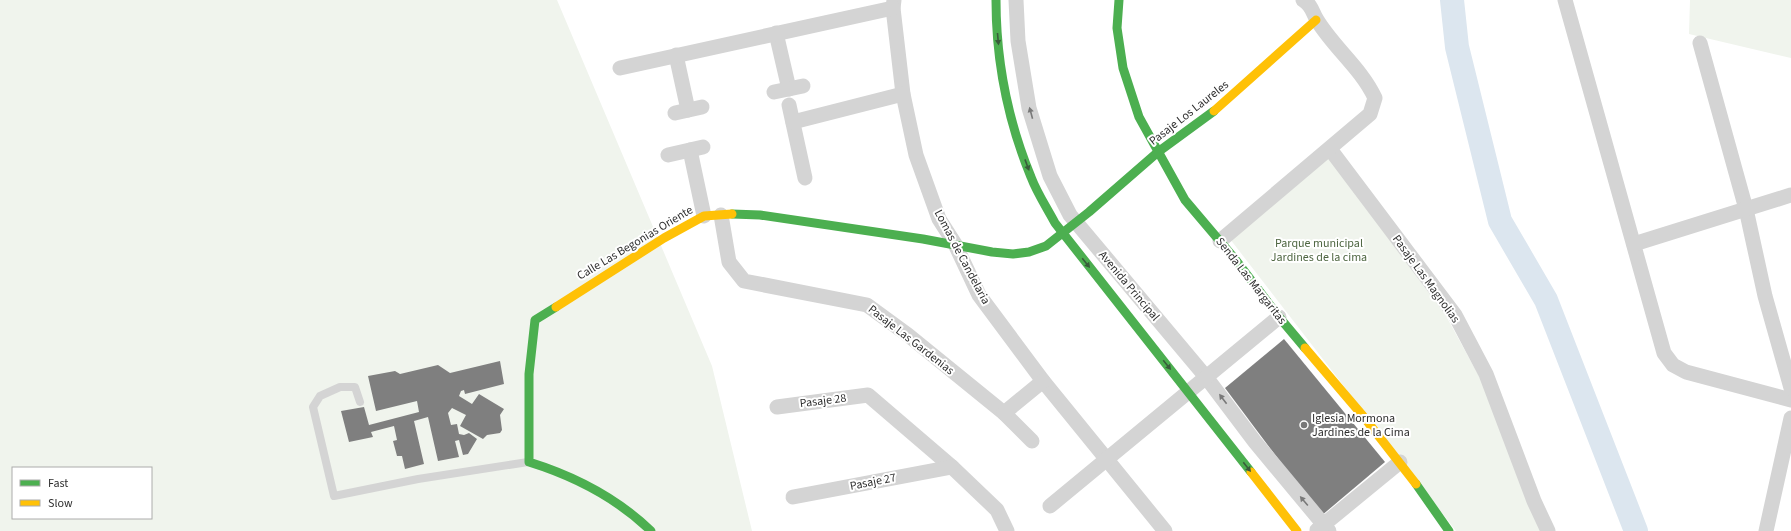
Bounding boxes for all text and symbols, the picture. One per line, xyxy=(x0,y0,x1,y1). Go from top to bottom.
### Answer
one-way arrow xyxy=(994,33,1001,45)
street label: Pasaje Los Laureles xyxy=(1146,77,1232,149)
one-way arrow xyxy=(1028,107,1034,119)
one-way arrow xyxy=(1024,160,1030,172)
street label: Calle Las Begonias Oriente xyxy=(574,202,696,284)
street label: Lomas de Candelaria xyxy=(930,207,994,307)
street label: Pasaje Las Magnolias xyxy=(1388,232,1464,326)
street label: Senda Las Margaritas xyxy=(1212,234,1290,328)
park label: Parque municipal Jardines de la cima xyxy=(1271,235,1367,266)
street label: Avenida Principal xyxy=(1095,247,1163,325)
one-way arrow xyxy=(1081,258,1090,269)
street label: Pasaje Las Gardenias xyxy=(865,301,957,379)
one-way arrow xyxy=(1163,359,1171,370)
street label: Pasaje 28 xyxy=(799,390,847,412)
one-way arrow xyxy=(1218,394,1227,405)
place label: Iglesia Mormona Jardines de la Cima xyxy=(1312,410,1410,441)
marker: Iglesia Mormona Jardines de la Cima xyxy=(1299,420,1309,430)
one-way arrow xyxy=(1243,462,1252,473)
legend xyxy=(12,467,152,519)
street label: Pasaje 27 xyxy=(848,469,898,495)
text: Fast xyxy=(48,475,68,492)
text: Slow xyxy=(48,495,73,512)
one-way arrow xyxy=(1299,496,1308,506)

